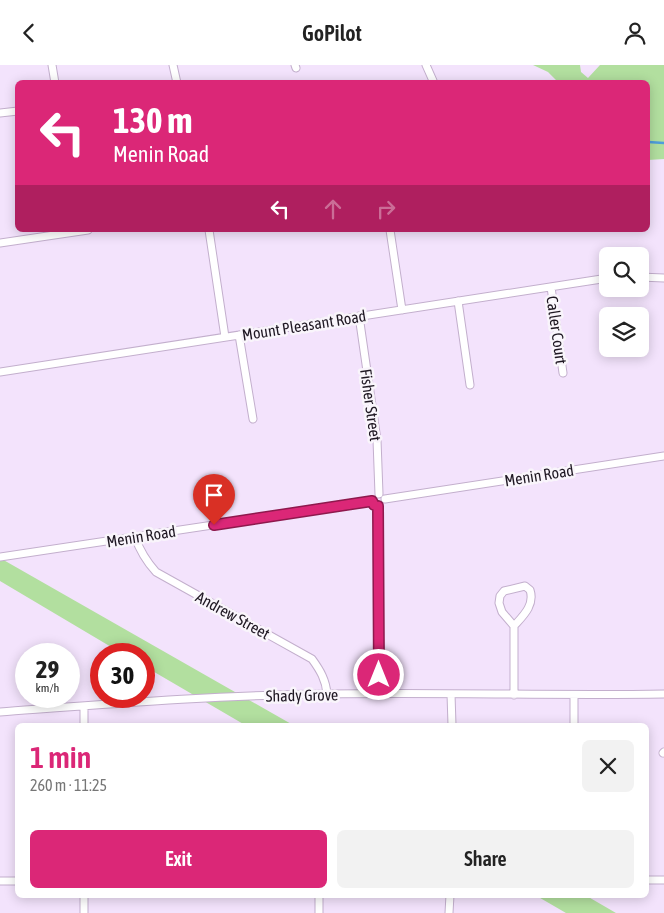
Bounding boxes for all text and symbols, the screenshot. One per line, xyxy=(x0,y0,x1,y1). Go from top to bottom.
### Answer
icon: back xyxy=(15,19,43,47)
icon: person xyxy=(621,19,649,47)
text: GoPilot xyxy=(302,20,362,46)
icon: left xyxy=(30,100,95,165)
text: 130 m xyxy=(113,100,192,140)
text: Menin Road xyxy=(113,141,209,167)
icon: left xyxy=(266,195,294,223)
icon: ahead xyxy=(319,195,347,223)
icon: right xyxy=(372,195,400,223)
map controls xyxy=(599,247,649,357)
button: search xyxy=(599,247,649,297)
street label: Caller Court xyxy=(543,295,571,366)
street label: Mount Pleasant Road xyxy=(241,306,367,344)
button: layers xyxy=(599,307,649,357)
street label: Fisher Street xyxy=(357,368,385,443)
street label: Menin Road xyxy=(503,461,575,489)
pin xyxy=(193,474,235,525)
icon: arrive xyxy=(200,481,228,509)
street label: Menin Road xyxy=(105,522,177,550)
street label: Andrew Street xyxy=(193,587,274,643)
speed limit sign: 30 xyxy=(90,643,155,708)
position arrow xyxy=(352,648,404,700)
text: 29 xyxy=(36,655,59,683)
text: km/h xyxy=(36,681,59,695)
street label: Shady Grove xyxy=(266,685,338,706)
text: 1 min xyxy=(30,740,91,774)
button: close xyxy=(582,740,634,792)
text: 260 m · 11:25 xyxy=(30,776,107,794)
button: Exit xyxy=(30,830,327,888)
button: Share xyxy=(337,830,634,888)

